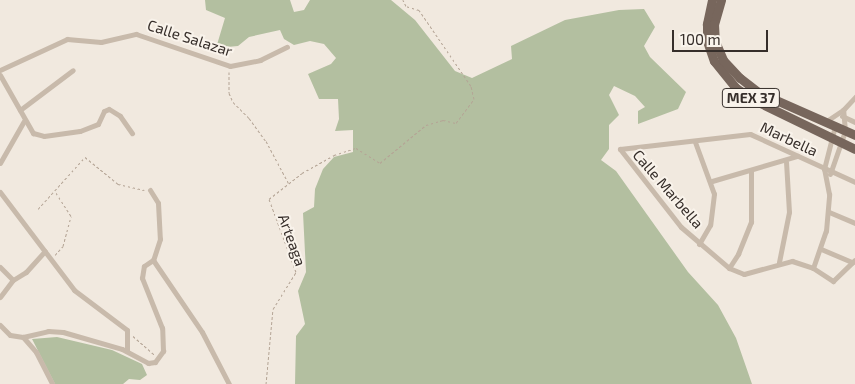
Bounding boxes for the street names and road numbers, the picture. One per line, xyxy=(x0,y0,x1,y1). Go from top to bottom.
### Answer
street label: Calle Salazar xyxy=(145,16,235,60)
road number: MEX 37 xyxy=(721,86,781,110)
street label: Marbella xyxy=(757,118,821,160)
street label: Calle Marbella xyxy=(629,146,707,232)
street label: Arteaga xyxy=(274,212,310,268)

